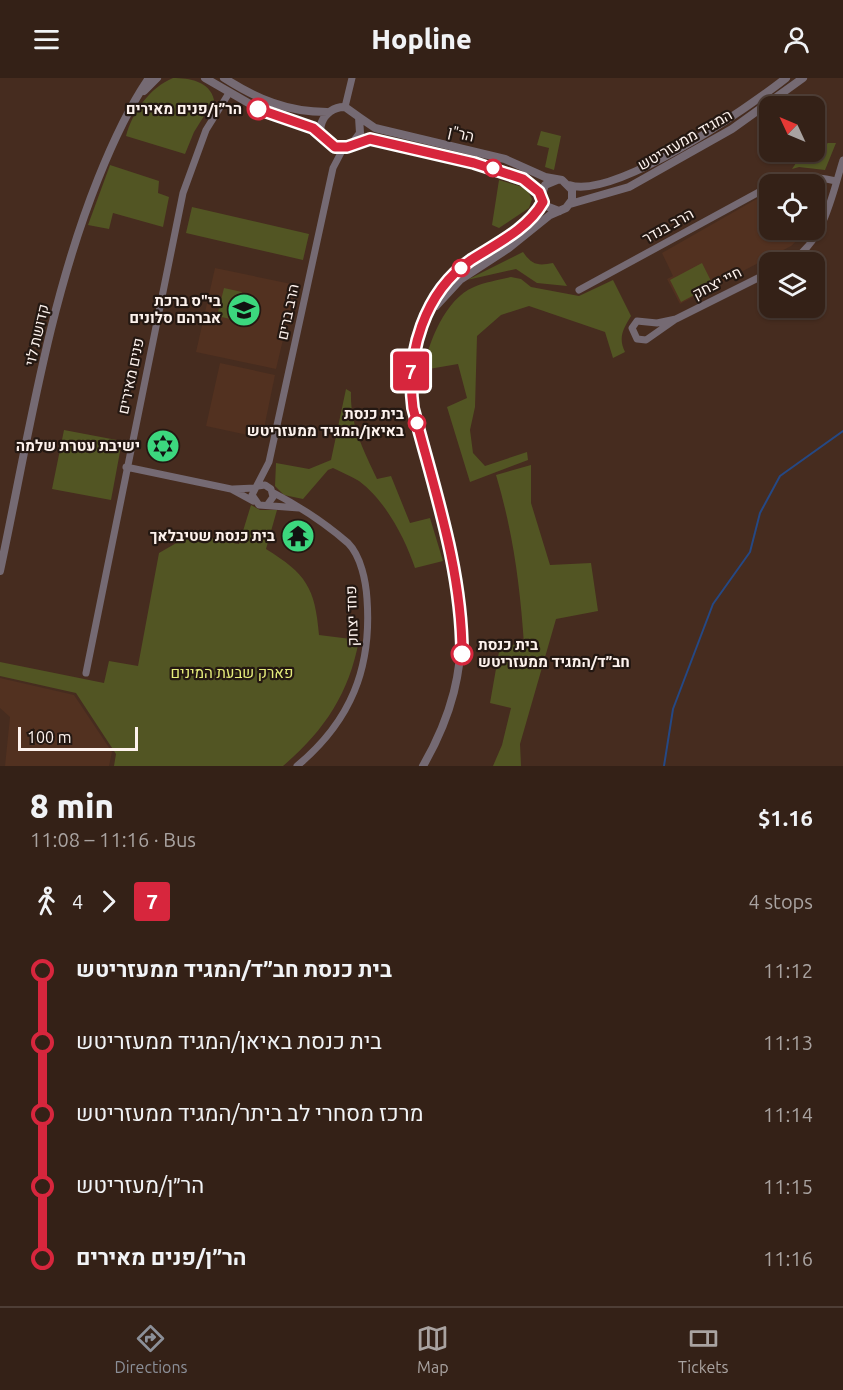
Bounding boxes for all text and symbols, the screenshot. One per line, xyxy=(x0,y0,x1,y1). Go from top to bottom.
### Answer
icon: menu xyxy=(30,23,63,56)
icon: person xyxy=(780,23,813,56)
text: Hopline xyxy=(371,24,472,54)
north arrow xyxy=(759,96,825,162)
map controls xyxy=(759,96,825,318)
marker: הר״ן/פנים מאירים xyxy=(247,98,269,120)
place label: הר״ן/פנים מאירים xyxy=(126,100,242,117)
street label: המגיד ממעזריטש xyxy=(635,106,735,173)
street label: הר"ן xyxy=(446,122,476,145)
unlabelled marker xyxy=(484,159,502,177)
button: locate xyxy=(759,174,825,240)
street label: הרב בנדר xyxy=(639,205,696,247)
button: layers xyxy=(759,252,825,318)
unlabelled marker xyxy=(452,259,470,277)
street label: חיי יצחק xyxy=(689,263,744,302)
street label: הרב ברים xyxy=(273,282,302,341)
place label: בי"ס ברכת אברהם סלונים xyxy=(129,292,221,326)
school or university icon: בי"ס ברכת אברהם סלונים xyxy=(226,292,262,328)
street label: קדושת לוי xyxy=(21,302,52,367)
street label: פנים מאירים xyxy=(114,336,147,416)
line badge: 7 xyxy=(392,352,430,390)
text: 7 xyxy=(405,359,417,383)
place label: בית כנסת באיאן/המגיד ממעזריטש xyxy=(247,405,404,439)
marker: בית כנסת באיאן/המגיד ממעזריטש xyxy=(408,414,426,432)
synagogue icon: ישיבת עטרת שלמה xyxy=(145,428,181,464)
place label: ישיבת עטרת שלמה xyxy=(16,437,140,454)
temple icon: בית כנסת שטיבלאך xyxy=(280,518,316,554)
place label: בית כנסת שטיבלאך xyxy=(150,527,275,544)
street label: פחד יצחק xyxy=(342,585,361,647)
place label: בית כנסת חב״ד/המגיד ממעזריטש xyxy=(478,636,630,670)
marker: בית כנסת חב״ד/המגיד ממעזריטש xyxy=(451,643,473,665)
park label: פארק שבעת המינים xyxy=(171,664,293,681)
scale bar xyxy=(18,724,138,752)
text: 100 m xyxy=(27,728,72,746)
text: 8 min xyxy=(30,787,114,824)
text: $1.16 xyxy=(758,805,813,830)
text: 11:08 – 11:16 · Bus xyxy=(30,828,196,851)
icon: walk xyxy=(30,885,63,918)
icon: forward xyxy=(92,885,125,918)
text: 7 xyxy=(146,889,158,913)
text: 4 xyxy=(72,890,83,913)
text: 4 stops xyxy=(749,890,813,913)
text: בית כנסת חב״ד/המגיד ממעזריטש xyxy=(76,956,392,981)
text: 11:12 xyxy=(763,959,813,982)
text: בית כנסת באיאן/המגיד ממעזריטש xyxy=(76,1028,382,1053)
text: 11:13 xyxy=(763,1031,813,1054)
text: מרכז מסחרי לב ביתר/המגיד ממעזריטש xyxy=(76,1100,423,1125)
text: 11:14 xyxy=(763,1103,813,1126)
text: הר״ן/מעזריטש xyxy=(76,1172,204,1197)
text: 11:15 xyxy=(763,1175,813,1198)
text: הר״ן/פנים מאירים xyxy=(76,1244,247,1269)
text: 11:16 xyxy=(763,1247,813,1270)
tab: Directions xyxy=(114,1322,188,1376)
tab: Map xyxy=(416,1322,449,1376)
tab: Tickets xyxy=(678,1322,729,1376)

